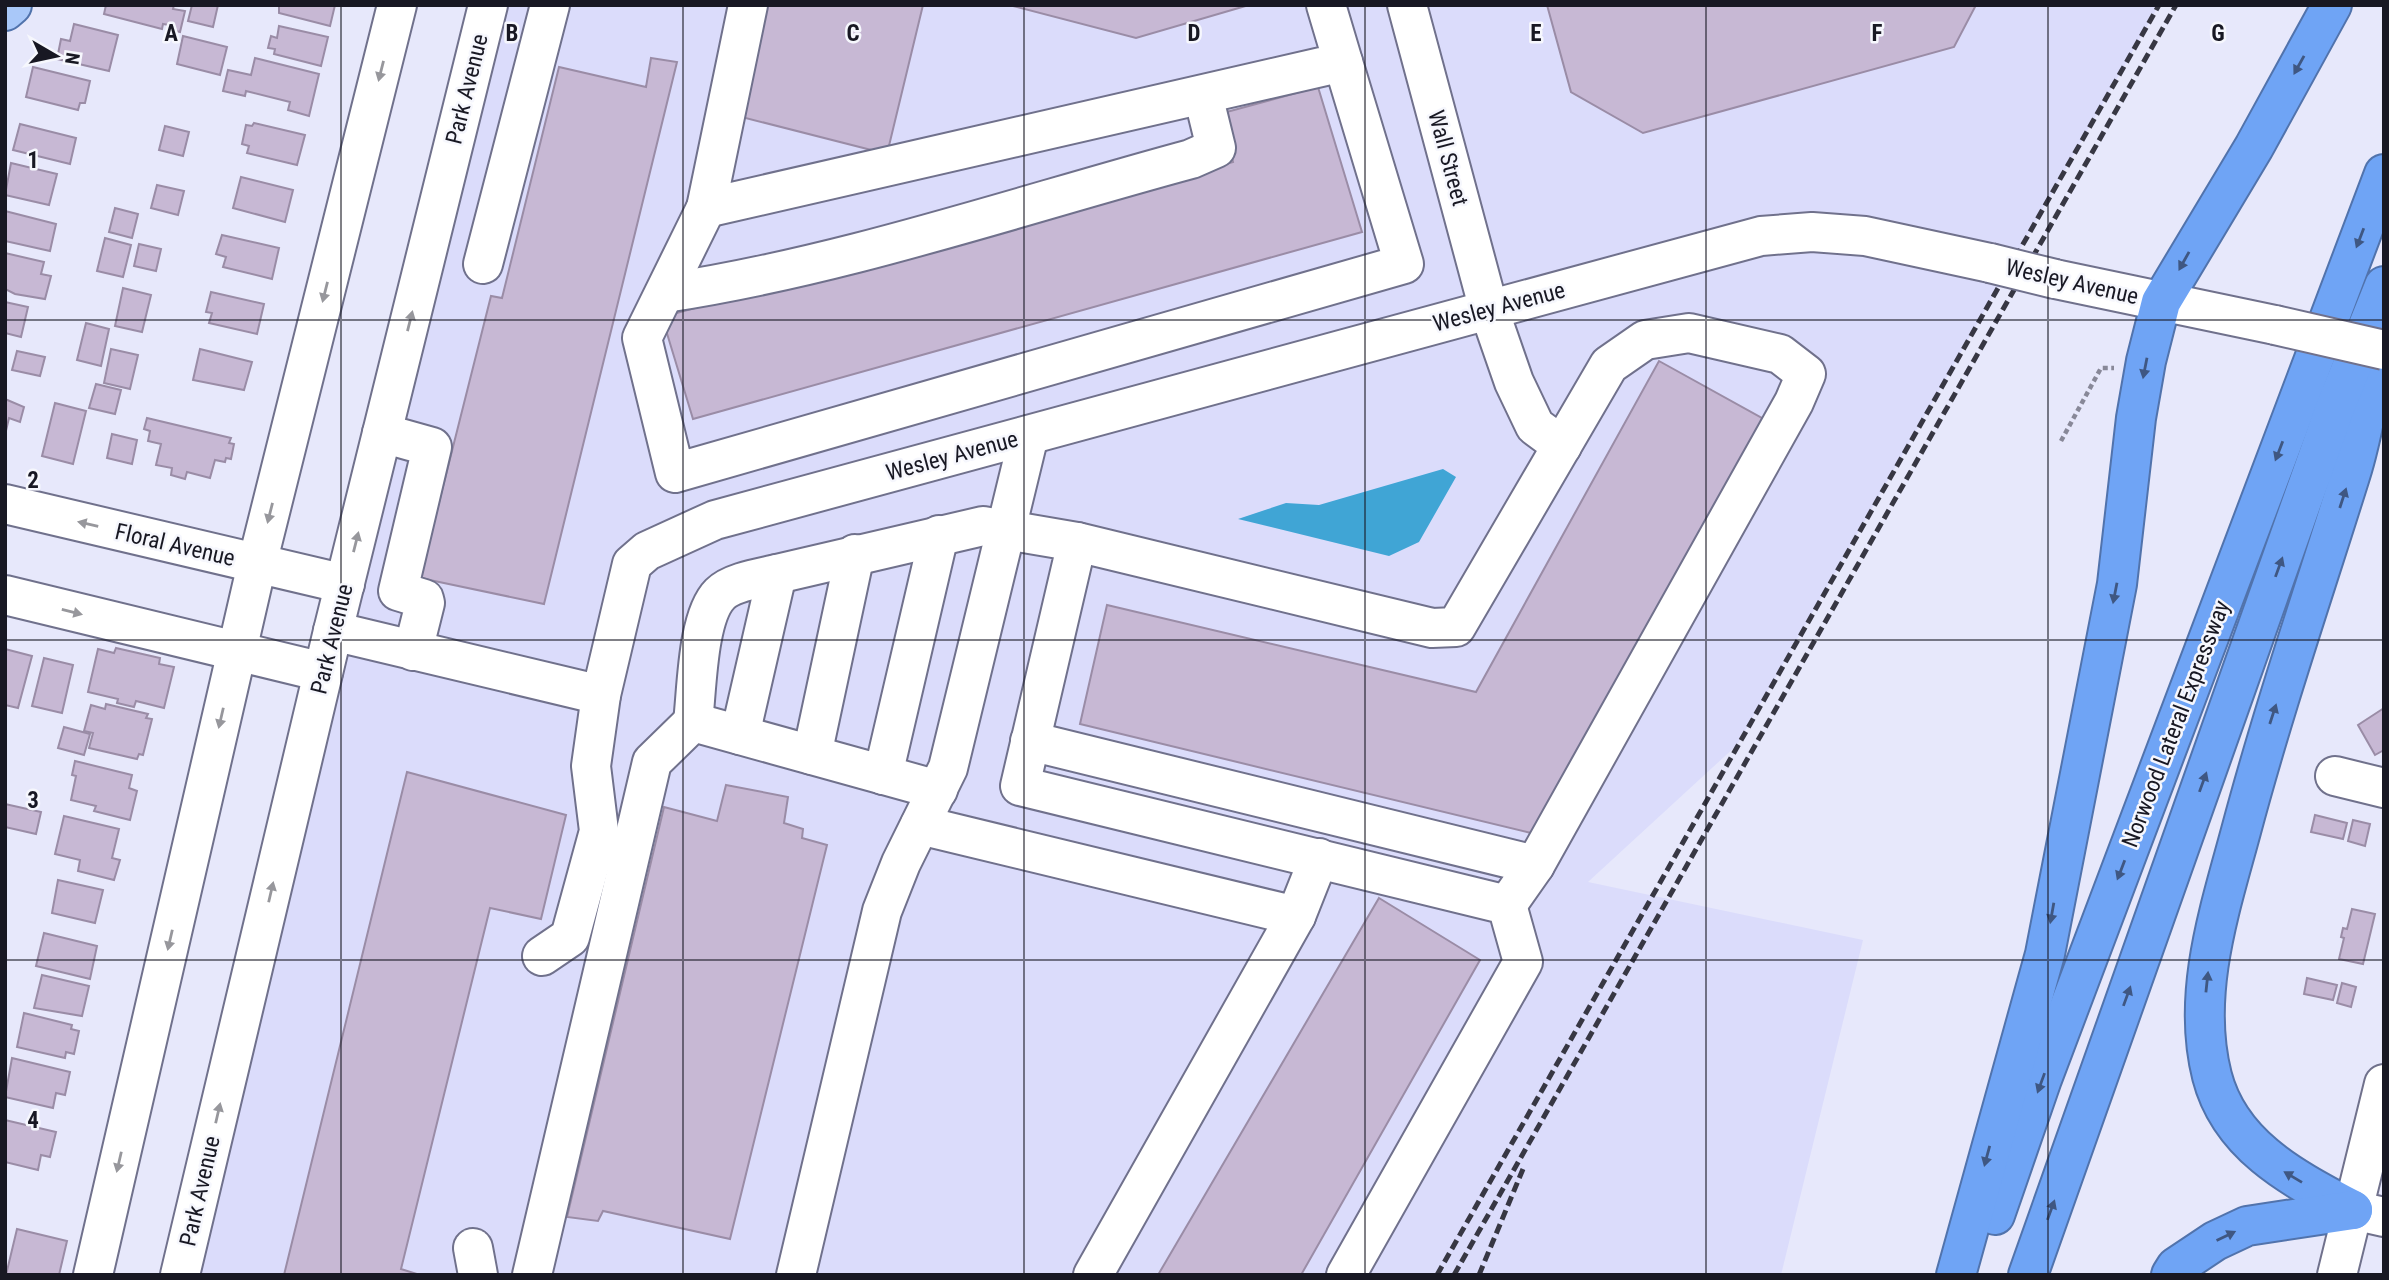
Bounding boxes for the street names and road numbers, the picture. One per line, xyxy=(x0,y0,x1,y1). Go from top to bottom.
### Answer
street label: Park Avenue xyxy=(440,31,494,147)
street label: Wall Street xyxy=(1422,107,1474,209)
street label: Wesley Avenue xyxy=(2003,254,2141,310)
street label: Wesley Avenue xyxy=(1430,276,1568,338)
street label: Wesley Avenue xyxy=(883,425,1021,487)
street label: Floral Avenue xyxy=(112,518,238,572)
street label: Park Avenue xyxy=(305,581,359,697)
street label: Norwood Lateral Expressway xyxy=(2116,596,2236,851)
street label: Park Avenue xyxy=(174,1133,226,1249)

